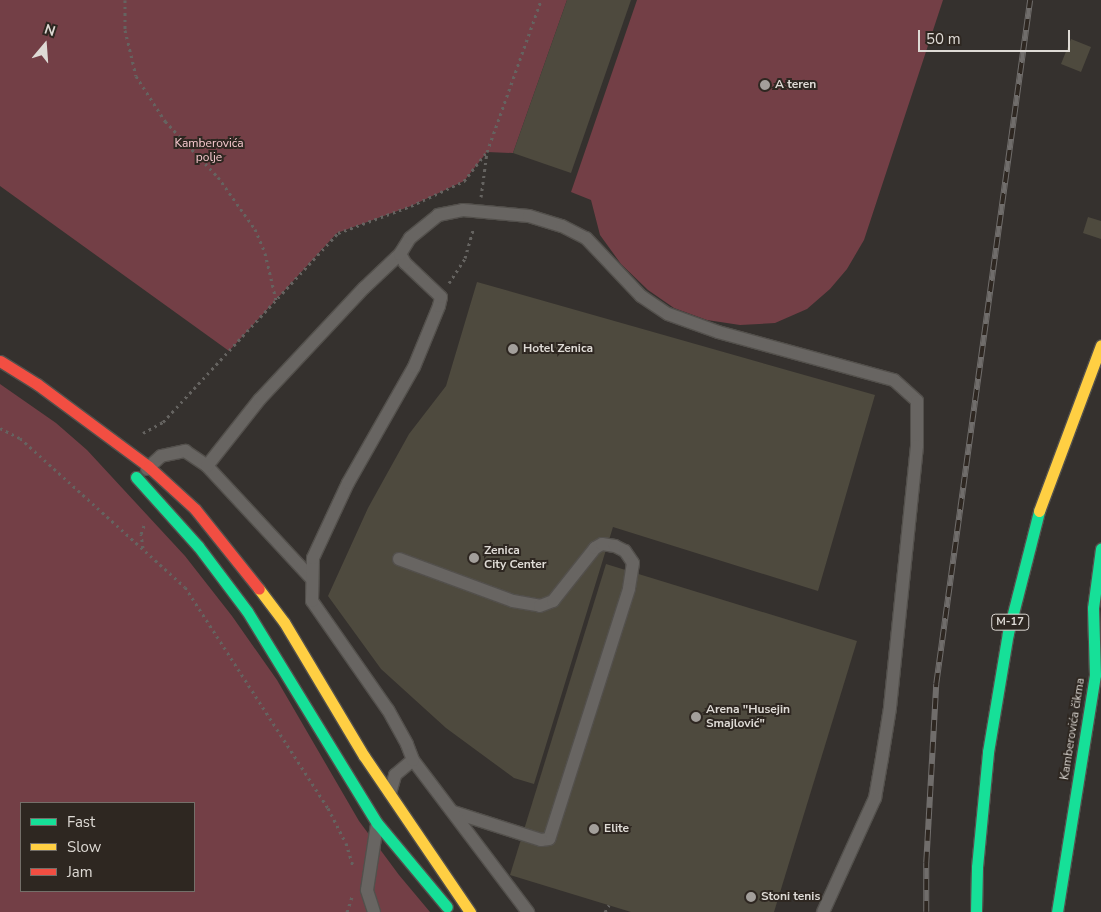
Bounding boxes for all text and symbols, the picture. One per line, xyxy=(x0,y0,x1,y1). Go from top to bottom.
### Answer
north arrow xyxy=(20,20,70,70)
text: N xyxy=(42,20,58,41)
scale bar xyxy=(921,20,1074,52)
text: 50 m xyxy=(926,29,961,49)
place label: A teren xyxy=(775,78,816,92)
marker: A teren xyxy=(759,79,771,91)
park label: Kamberovića polje xyxy=(174,137,244,165)
place label: Hotel Zenica xyxy=(523,342,593,356)
marker: Hotel Zenica xyxy=(507,343,519,355)
place label: Zenica City Center xyxy=(484,544,546,572)
marker: Zenica City Center xyxy=(468,552,480,564)
road number: M-17 xyxy=(990,614,1030,630)
street label: Kamberovića čikma xyxy=(1058,677,1088,781)
place label: Arena "Husejin Smajlović" xyxy=(706,703,790,731)
marker: Arena "Husejin Smajlović" xyxy=(690,711,702,723)
legend xyxy=(20,802,195,892)
text: Fast xyxy=(67,812,95,832)
place label: Elite xyxy=(604,822,629,836)
marker: Elite xyxy=(588,823,600,835)
text: Slow xyxy=(67,837,101,857)
text: Jam xyxy=(67,862,93,882)
place label: Stoni tenis xyxy=(761,890,820,904)
marker: Stoni tenis xyxy=(745,891,757,903)

